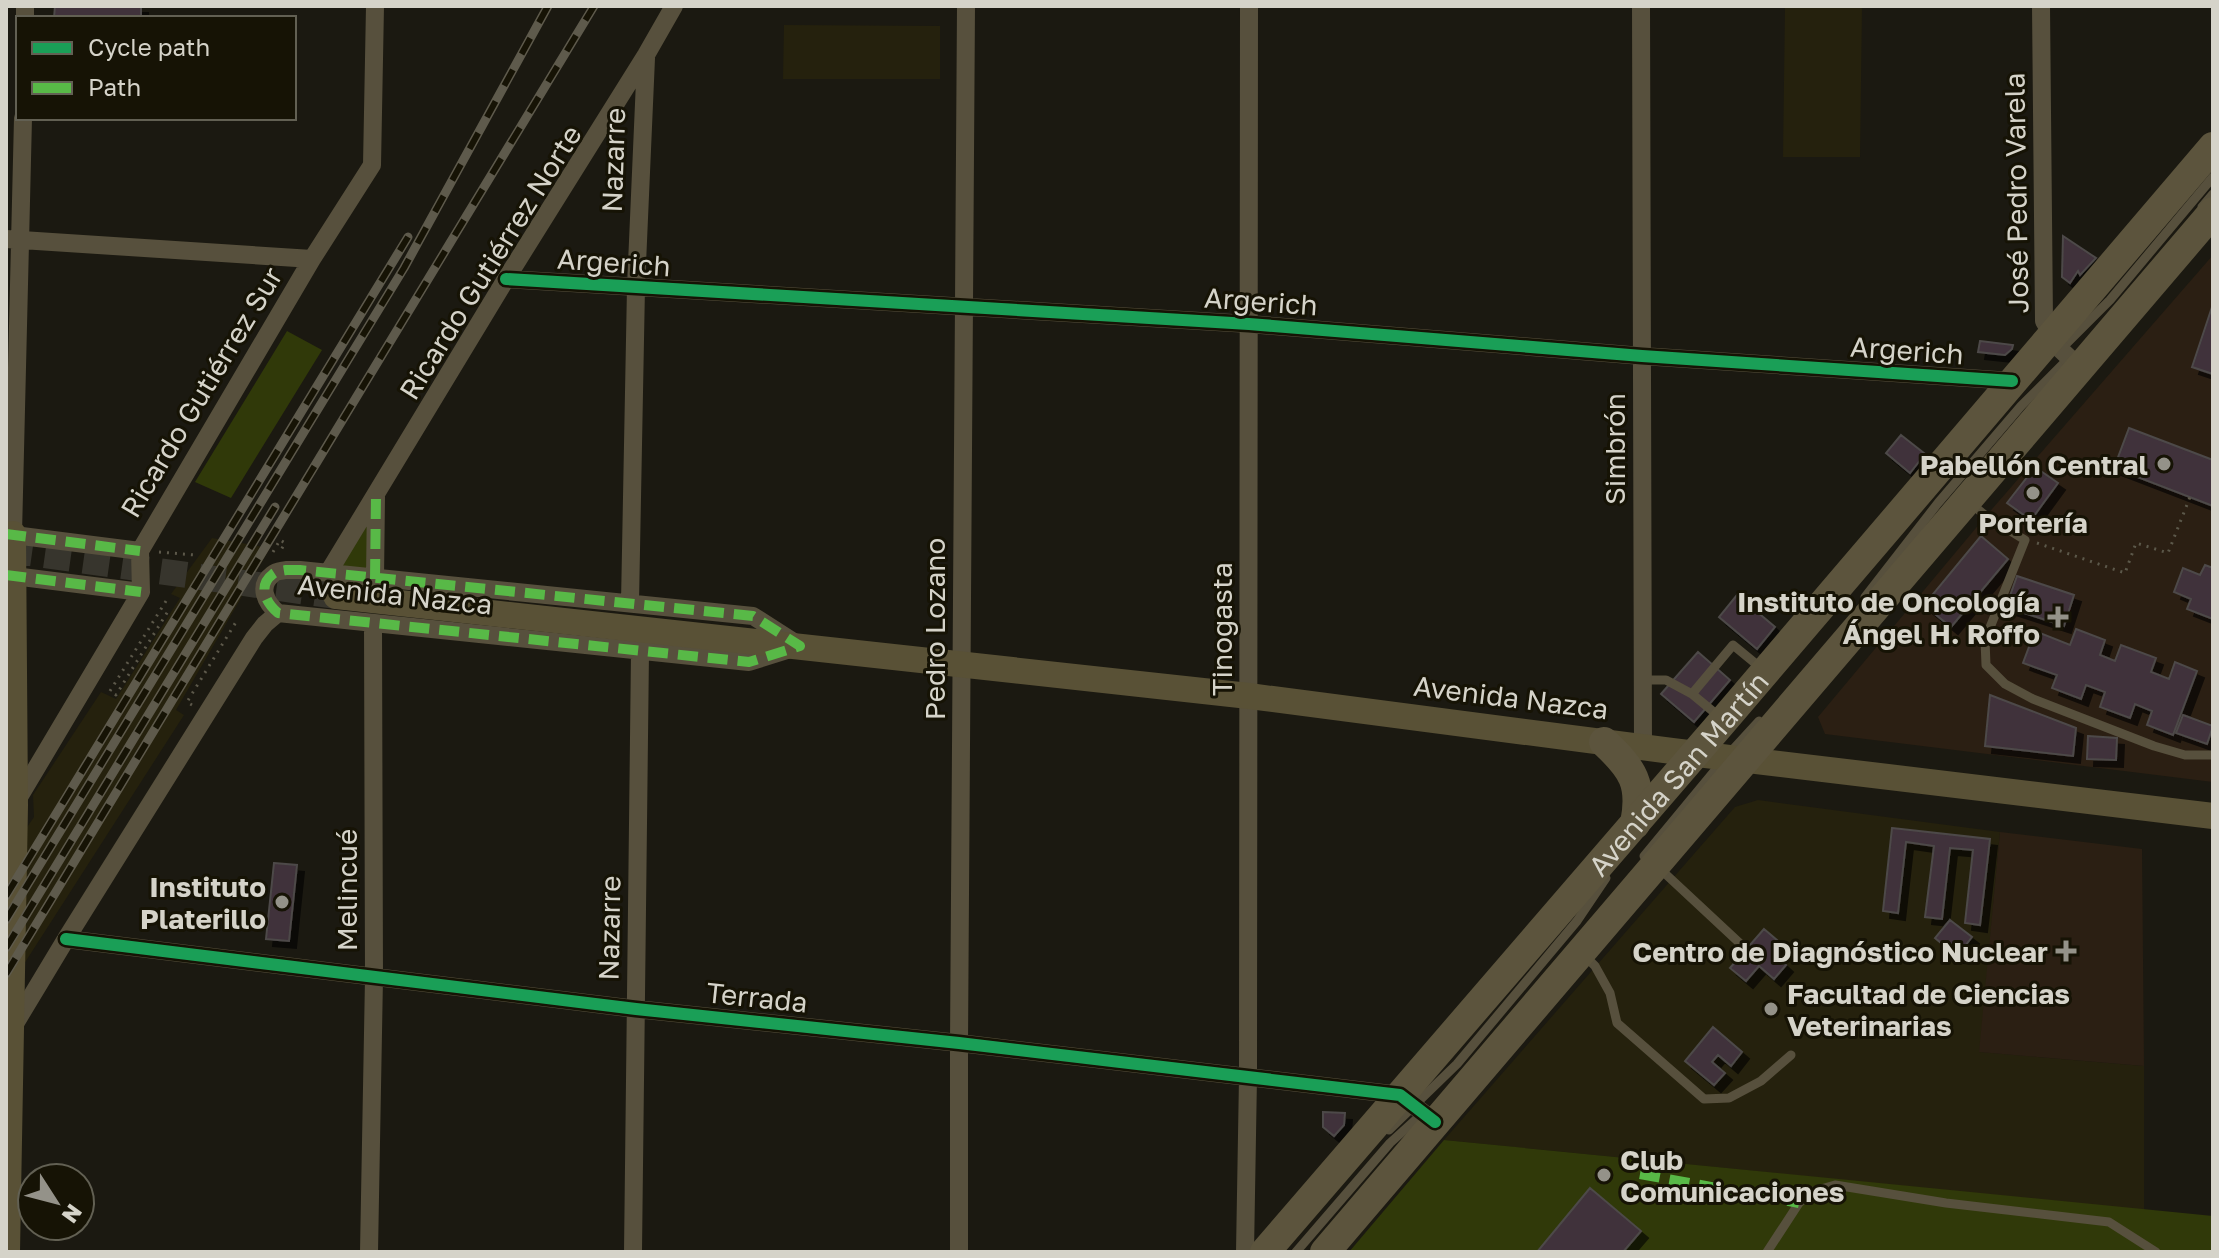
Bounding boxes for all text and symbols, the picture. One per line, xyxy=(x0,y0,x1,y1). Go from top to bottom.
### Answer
legend xyxy=(16,16,296,120)
text: Cycle path xyxy=(88,32,210,61)
text: Path xyxy=(88,72,141,101)
street label: José Pedro Varela xyxy=(1997,72,2035,314)
street label: Nazarre xyxy=(595,107,631,213)
street label: Ricardo Gutiérrez Norte xyxy=(392,119,588,405)
street label: Argerich xyxy=(556,242,672,282)
street label: Ricardo Gutiérrez Sur xyxy=(113,261,289,523)
street label: Argerich xyxy=(1203,281,1319,321)
street label: Argerich xyxy=(1849,330,1965,370)
street label: Simbrón xyxy=(1598,393,1631,505)
place label: Pabellón Central xyxy=(1920,448,2148,481)
marker: Pabellón Central xyxy=(2155,455,2173,473)
marker: Portería xyxy=(2024,484,2042,502)
place label: Portería xyxy=(1978,506,2088,539)
street label: Pedro Lozano xyxy=(918,538,951,720)
street label: Tinogasta xyxy=(1205,562,1238,696)
street label: Avenida Nazca xyxy=(296,567,494,621)
place label: Instituto de Oncología Ángel H. Roffo xyxy=(1737,585,2040,650)
marker: Instituto de Oncología Ángel H. Roffo xyxy=(2047,606,2069,628)
street label: Avenida San Martín xyxy=(1581,665,1775,882)
street label: Avenida Nazca xyxy=(1412,669,1610,725)
street label: Melincué xyxy=(330,829,363,951)
place label: Instituto Platerillo xyxy=(140,870,266,935)
street label: Nazarre xyxy=(592,875,626,981)
marker: Instituto Platerillo xyxy=(273,893,291,911)
place label: Centro de Diagnóstico Nuclear xyxy=(1632,935,2048,968)
marker: Centro de Diagnóstico Nuclear xyxy=(2055,940,2077,962)
street label: Terrada xyxy=(705,975,809,1019)
place label: Facultad de Ciencias Veterinarias xyxy=(1787,977,2070,1042)
marker: Facultad de Ciencias Veterinarias xyxy=(1762,1000,1780,1018)
place label: Club Comunicaciones xyxy=(1620,1143,1845,1208)
north arrow xyxy=(16,1162,96,1242)
marker: Club Comunicaciones xyxy=(1595,1166,1613,1184)
text: N xyxy=(57,1199,88,1229)

